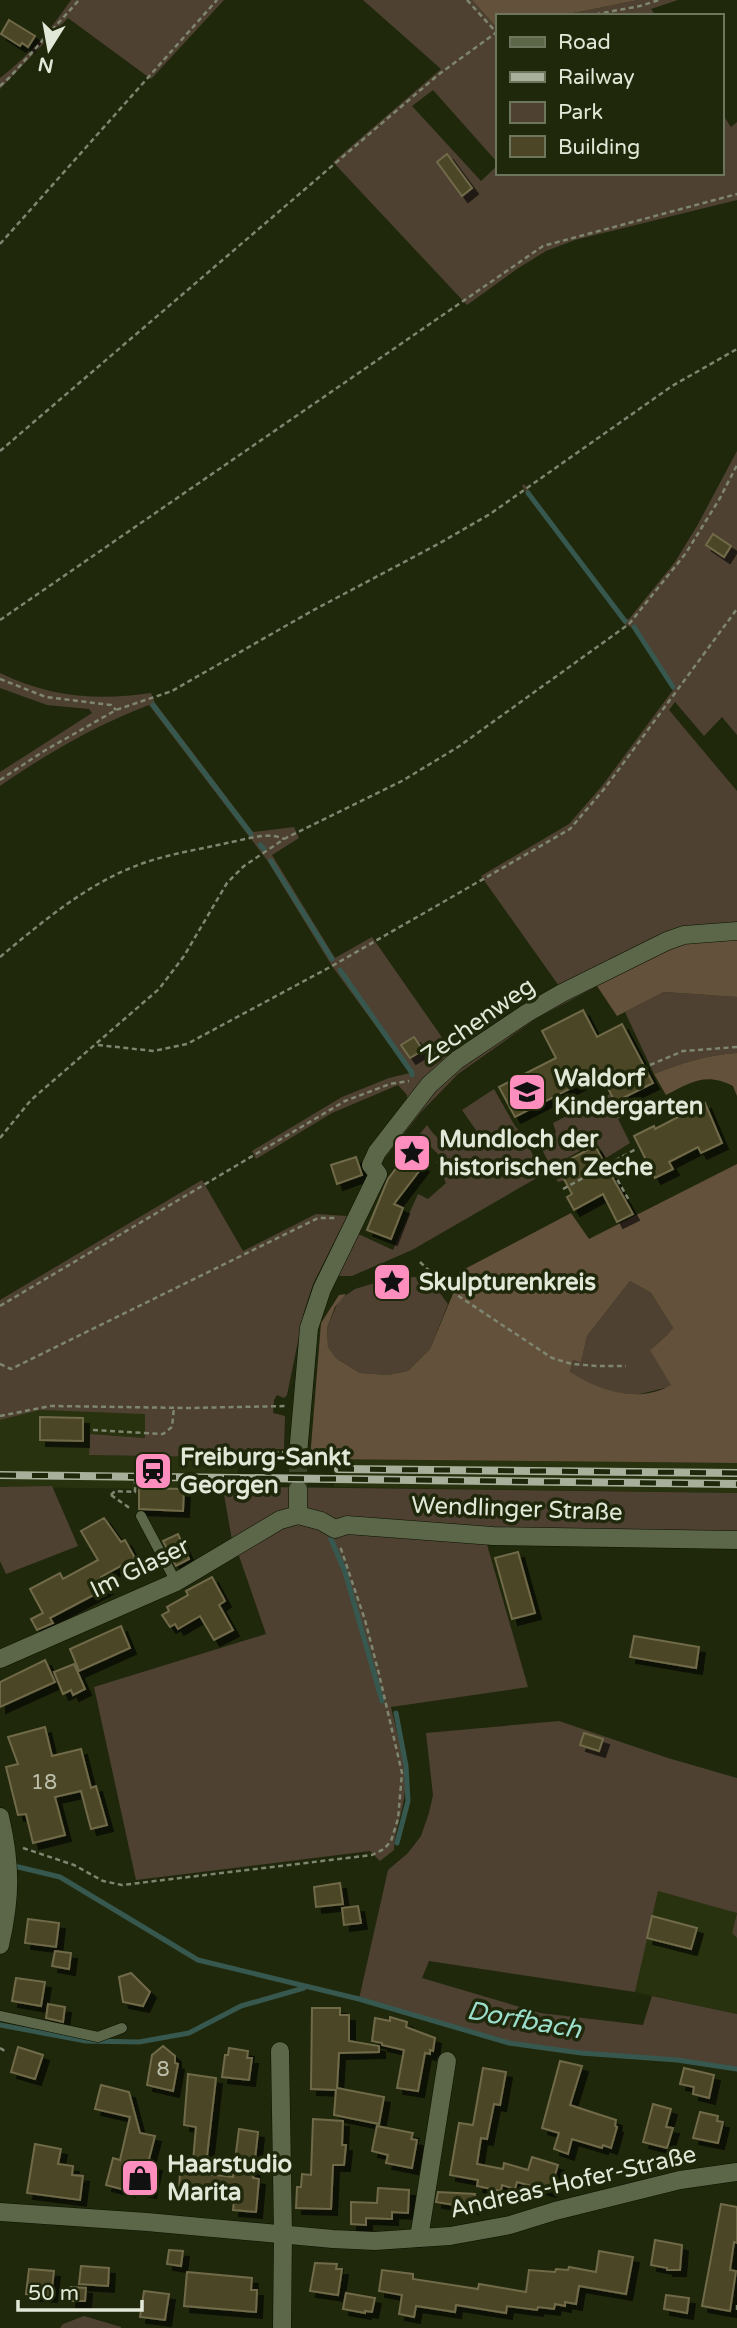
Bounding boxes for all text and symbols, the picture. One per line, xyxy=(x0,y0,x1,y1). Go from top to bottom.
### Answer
north arrow xyxy=(14,14,84,84)
legend xyxy=(496,14,723,175)
text: Road xyxy=(558,30,611,55)
text: N xyxy=(36,52,56,77)
text: Railway xyxy=(558,65,635,90)
text: Park xyxy=(558,100,603,125)
text: Building xyxy=(558,135,640,160)
street label: Zechenweg xyxy=(416,971,540,1071)
place label: Waldorf Kindergarten xyxy=(554,1064,703,1121)
school or university icon: Waldorf Kindergarten xyxy=(506,1071,548,1113)
place label: Mundloch der historischen Zeche xyxy=(439,1125,653,1182)
place icon: Mundloch der historischen Zeche xyxy=(391,1132,433,1174)
place icon: Skulpturenkreis xyxy=(371,1261,413,1303)
place label: Skulpturenkreis xyxy=(419,1268,596,1297)
place label: Freiburg-Sankt Georgen xyxy=(180,1443,351,1500)
station icon: Freiburg-Sankt Georgen xyxy=(132,1450,174,1492)
street label: Wendlinger Straße xyxy=(411,1491,623,1527)
street label: Im Glaser xyxy=(86,1531,195,1604)
house number: 18 xyxy=(31,1770,57,1795)
water label: Dorfbach xyxy=(464,1995,585,2045)
house number: 8 xyxy=(156,2057,170,2082)
street label: Andreas-Hofer-Straße xyxy=(447,2140,699,2224)
place label: Haarstudio Marita xyxy=(167,2150,292,2207)
shop icon: Haarstudio Marita xyxy=(119,2157,161,2199)
scale bar xyxy=(18,2268,142,2312)
text: 50 m xyxy=(28,2281,79,2306)

